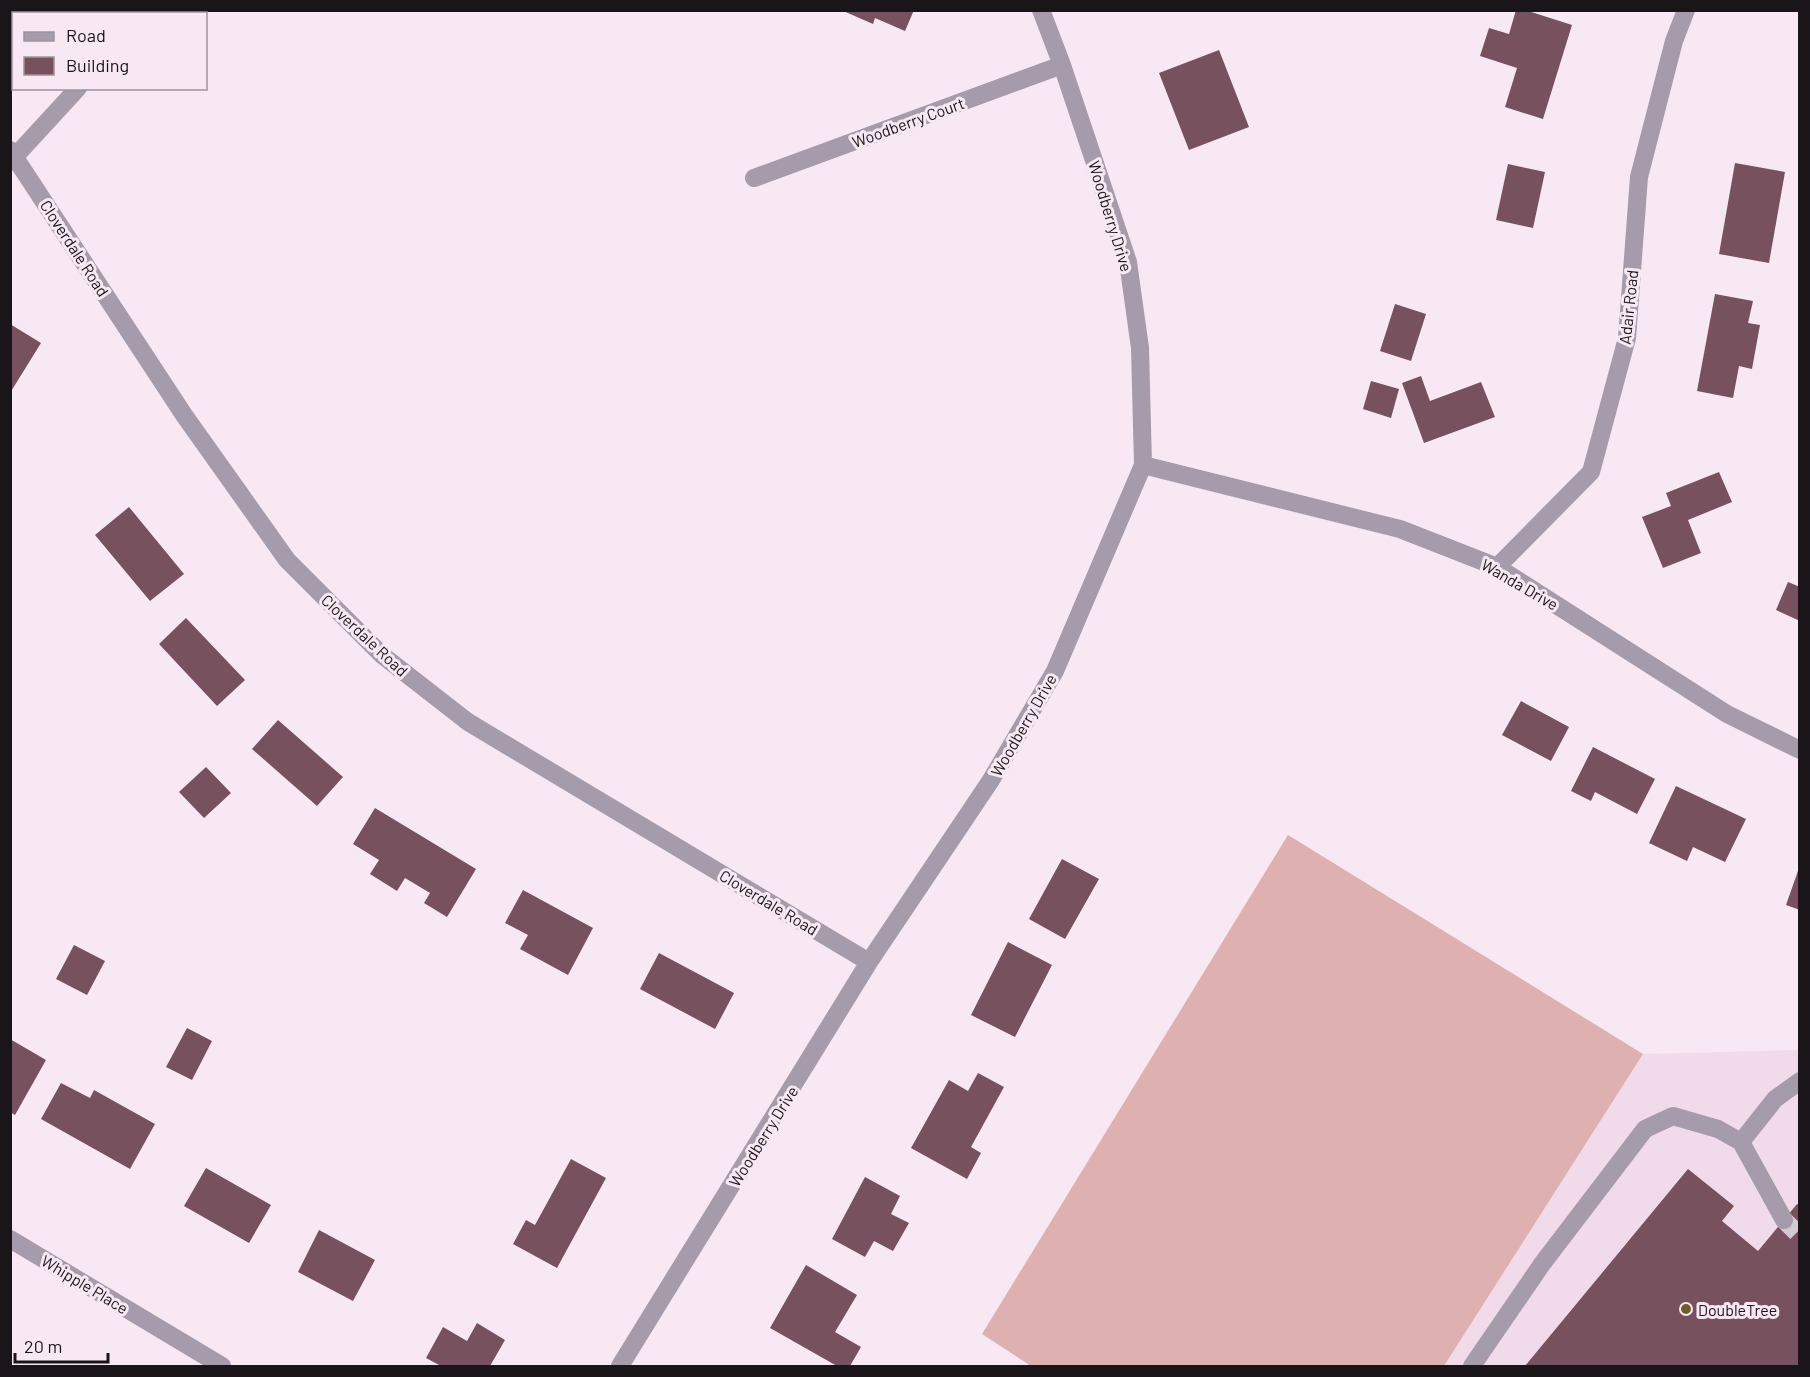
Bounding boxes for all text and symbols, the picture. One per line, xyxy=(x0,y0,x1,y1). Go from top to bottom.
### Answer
legend xyxy=(12,12,207,90)
text: Road xyxy=(66,24,106,46)
text: Building xyxy=(66,54,129,76)
street label: Woodberry Court xyxy=(849,93,967,151)
street label: Woodberry Drive xyxy=(1085,158,1137,274)
street label: Cloverdale Road xyxy=(37,196,113,300)
street label: Adair Road xyxy=(1615,269,1641,345)
street label: Wanda Drive xyxy=(1478,554,1562,614)
street label: Cloverdale Road xyxy=(318,590,412,680)
street label: Woodberry Drive xyxy=(986,670,1060,780)
street label: Cloverdale Road xyxy=(716,865,822,939)
street label: Woodberry Drive xyxy=(724,1082,802,1190)
street label: Whipple Place xyxy=(38,1251,132,1317)
place label: DoubleTree xyxy=(1698,1300,1777,1319)
marker: DoubleTree xyxy=(1679,1302,1693,1316)
scale bar xyxy=(15,1326,108,1364)
text: 20 m xyxy=(24,1335,62,1357)

